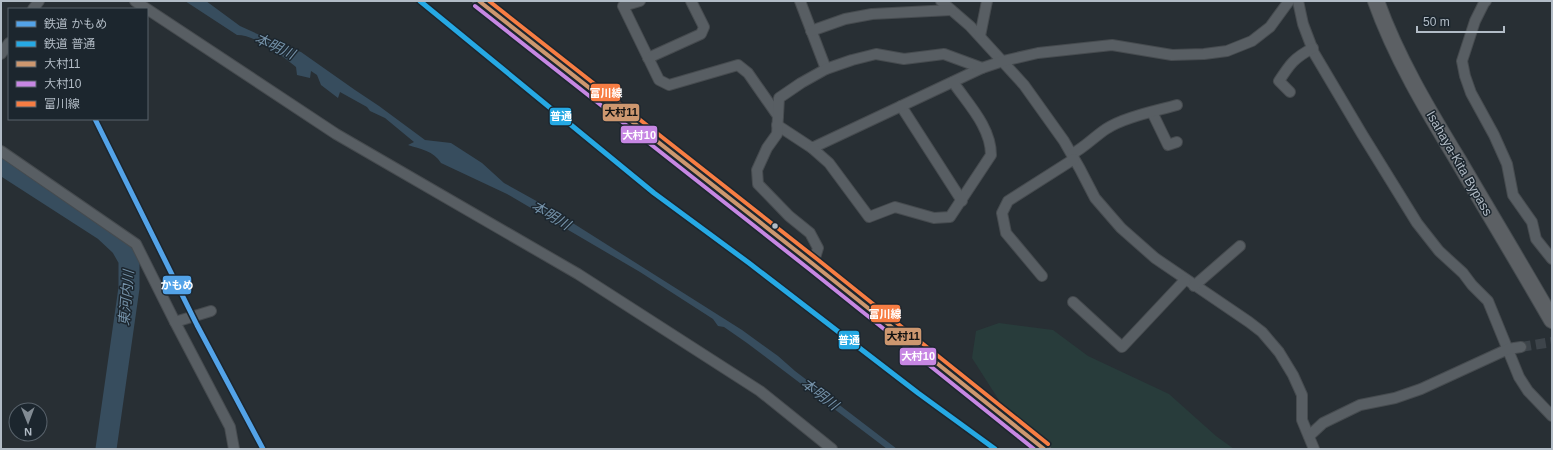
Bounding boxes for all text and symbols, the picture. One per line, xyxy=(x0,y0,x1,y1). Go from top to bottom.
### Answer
legend xyxy=(8,8,148,120)
scale bar xyxy=(1417,8,1504,34)
text: 50 m xyxy=(1423,15,1450,29)
text: 鉄道 かもめ xyxy=(44,17,107,31)
water label: 本明川 xyxy=(253,30,299,63)
text: 鉄道 普通 xyxy=(44,37,95,51)
text: 大村11 xyxy=(44,57,81,71)
text: 大村10 xyxy=(44,77,82,91)
line badge: 富川線 xyxy=(590,83,621,102)
text: 富川線 xyxy=(590,87,623,99)
text: 富川線 xyxy=(44,97,80,111)
line badge: 大村11 xyxy=(602,103,640,122)
text: 大村11 xyxy=(604,106,638,118)
line badge: 普通 xyxy=(549,107,572,126)
street label: Isahaya-Kita Bypass xyxy=(1423,108,1496,219)
text: 普通 xyxy=(550,110,572,122)
line badge: 大村10 xyxy=(620,125,658,144)
text: 大村10 xyxy=(622,129,656,141)
water label: 本明川 xyxy=(529,197,575,234)
unlabelled marker xyxy=(770,221,780,231)
water label: 東河内川 xyxy=(116,267,137,327)
line badge: かもめ xyxy=(162,275,192,295)
text: かもめ xyxy=(161,279,194,291)
line badge: 富川線 xyxy=(870,304,901,323)
text: 富川線 xyxy=(869,308,902,320)
line badge: 大村11 xyxy=(884,327,922,346)
line badge: 普通 xyxy=(838,330,860,350)
text: 大村11 xyxy=(886,330,920,342)
text: 普通 xyxy=(838,334,860,346)
line badge: 大村10 xyxy=(899,347,937,366)
text: 大村10 xyxy=(901,350,935,362)
water label: 本明川 xyxy=(798,375,843,414)
north arrow xyxy=(8,402,48,442)
text: N xyxy=(24,426,32,438)

